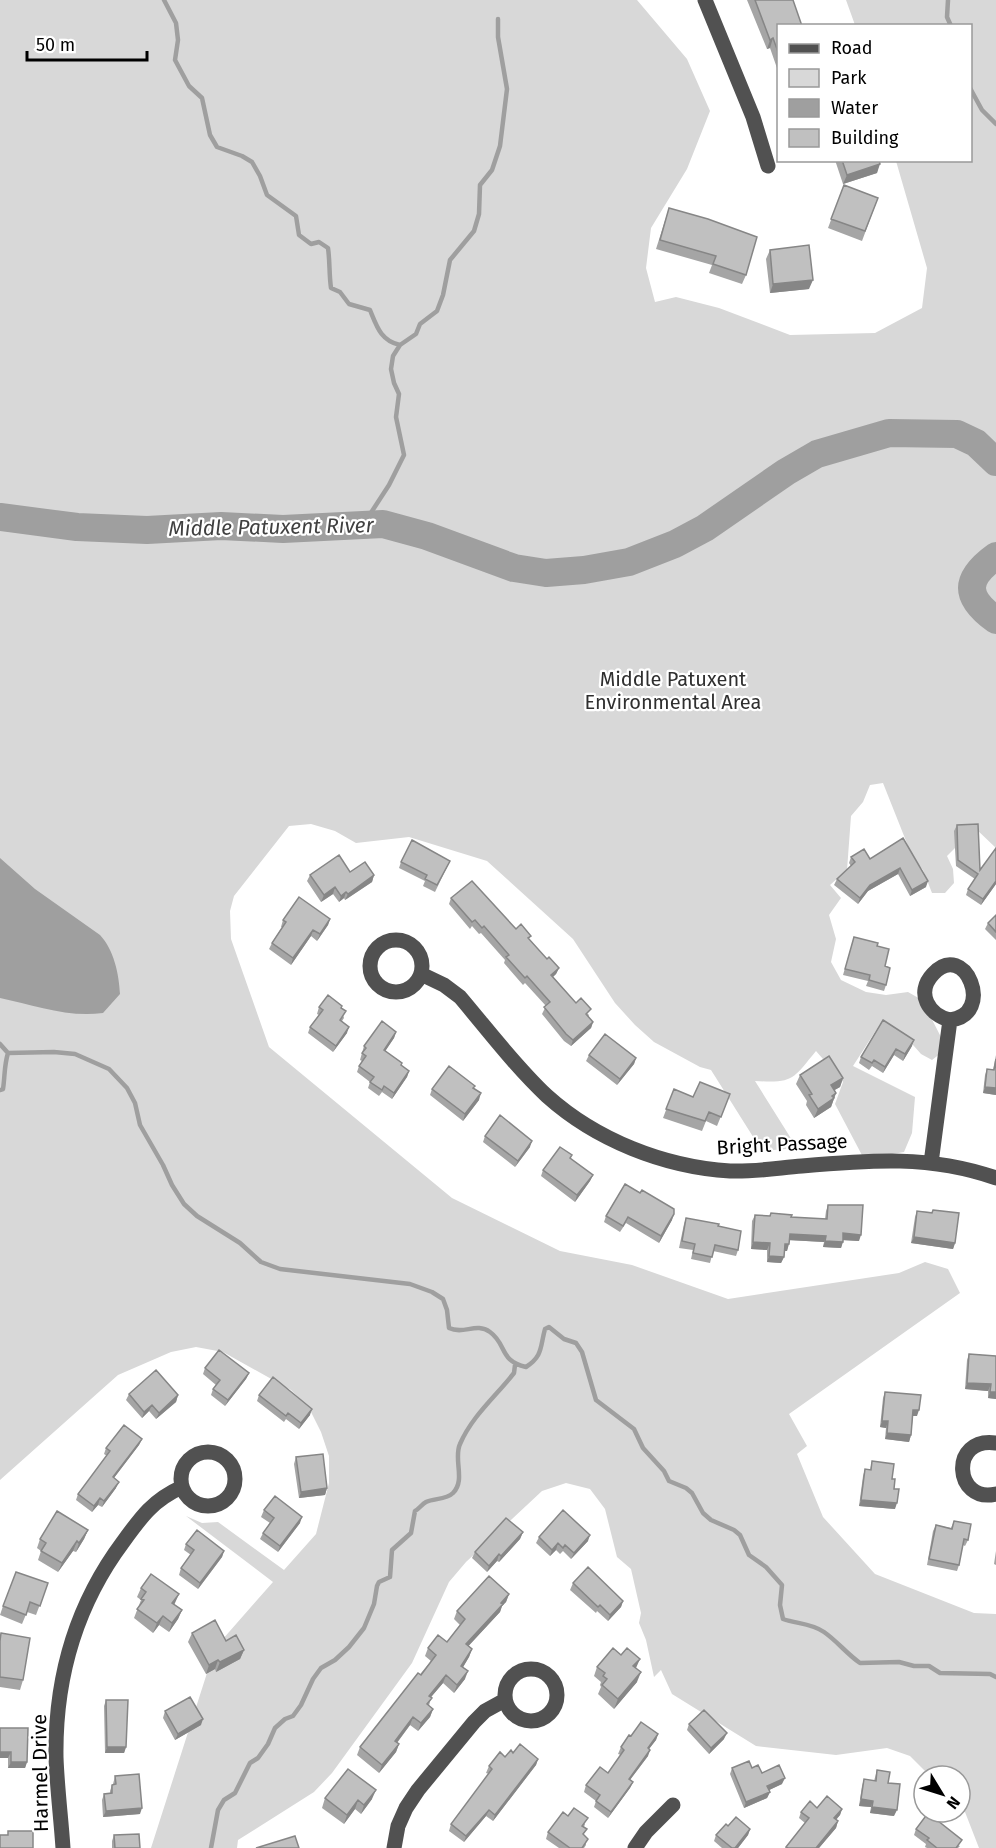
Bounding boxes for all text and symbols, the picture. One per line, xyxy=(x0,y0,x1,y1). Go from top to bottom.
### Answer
scale bar xyxy=(27,24,147,62)
legend xyxy=(777,24,972,162)
text: 50 m xyxy=(36,34,75,56)
text: Road xyxy=(831,37,873,59)
text: Park xyxy=(831,67,867,89)
text: Water xyxy=(831,97,878,119)
text: Building xyxy=(831,127,899,149)
water label: Middle Patuxent River xyxy=(168,512,375,542)
park label: Middle Patuxent Environmental Area xyxy=(585,667,761,714)
street label: Bright Passage xyxy=(716,1129,848,1159)
street label: Harmel Drive xyxy=(27,1714,53,1832)
north arrow xyxy=(912,1764,972,1824)
text: N xyxy=(943,1793,964,1813)

